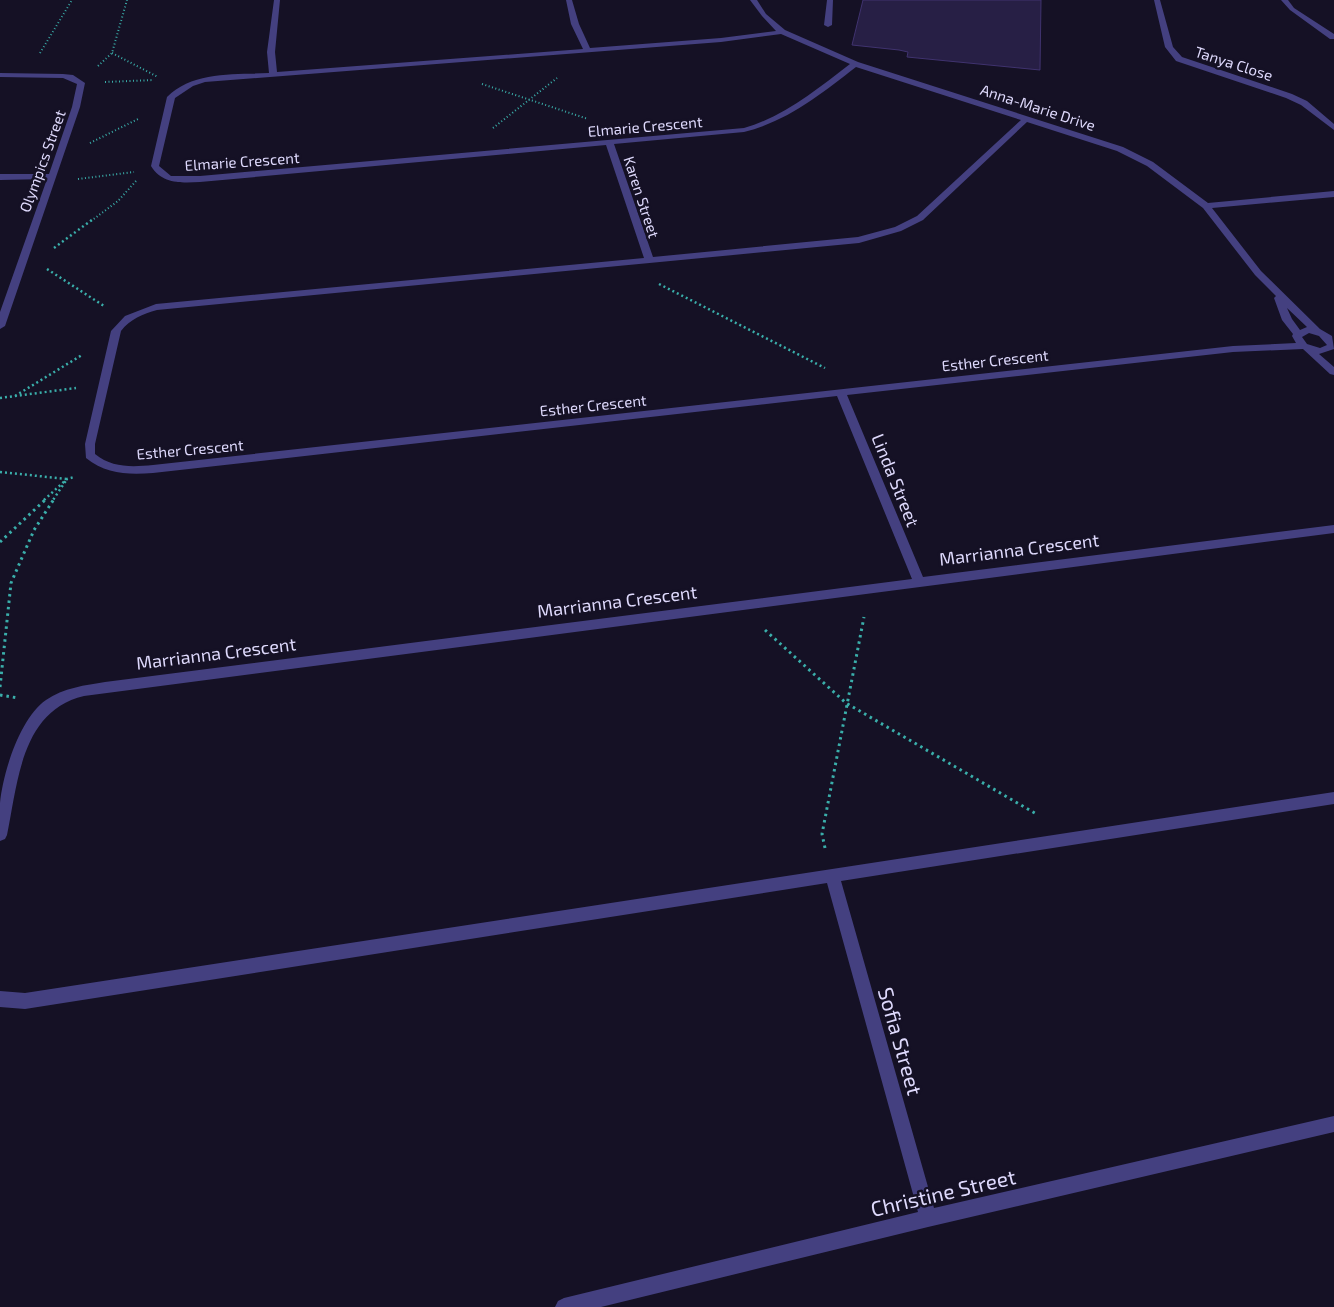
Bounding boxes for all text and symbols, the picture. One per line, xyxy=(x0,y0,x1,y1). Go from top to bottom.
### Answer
street label: Tanya Close xyxy=(1193,42,1275,84)
street label: Anna-Marie Drive xyxy=(978,80,1098,134)
street label: Olympics Street xyxy=(15,107,69,215)
street label: Elmarie Crescent xyxy=(587,112,703,140)
street label: Elmarie Crescent xyxy=(184,148,300,174)
street label: Karen Street xyxy=(620,154,664,240)
street label: Esther Crescent xyxy=(941,345,1050,375)
street label: Esther Crescent xyxy=(539,390,648,420)
street label: Linda Street xyxy=(867,430,925,530)
street label: Esther Crescent xyxy=(136,435,245,463)
street label: Marrianna Crescent xyxy=(938,528,1100,570)
street label: Marrianna Crescent xyxy=(536,580,698,622)
street label: Marrianna Crescent xyxy=(135,632,297,674)
street label: Sofia Street xyxy=(874,984,928,1098)
street label: Christine Street xyxy=(868,1163,1018,1221)

